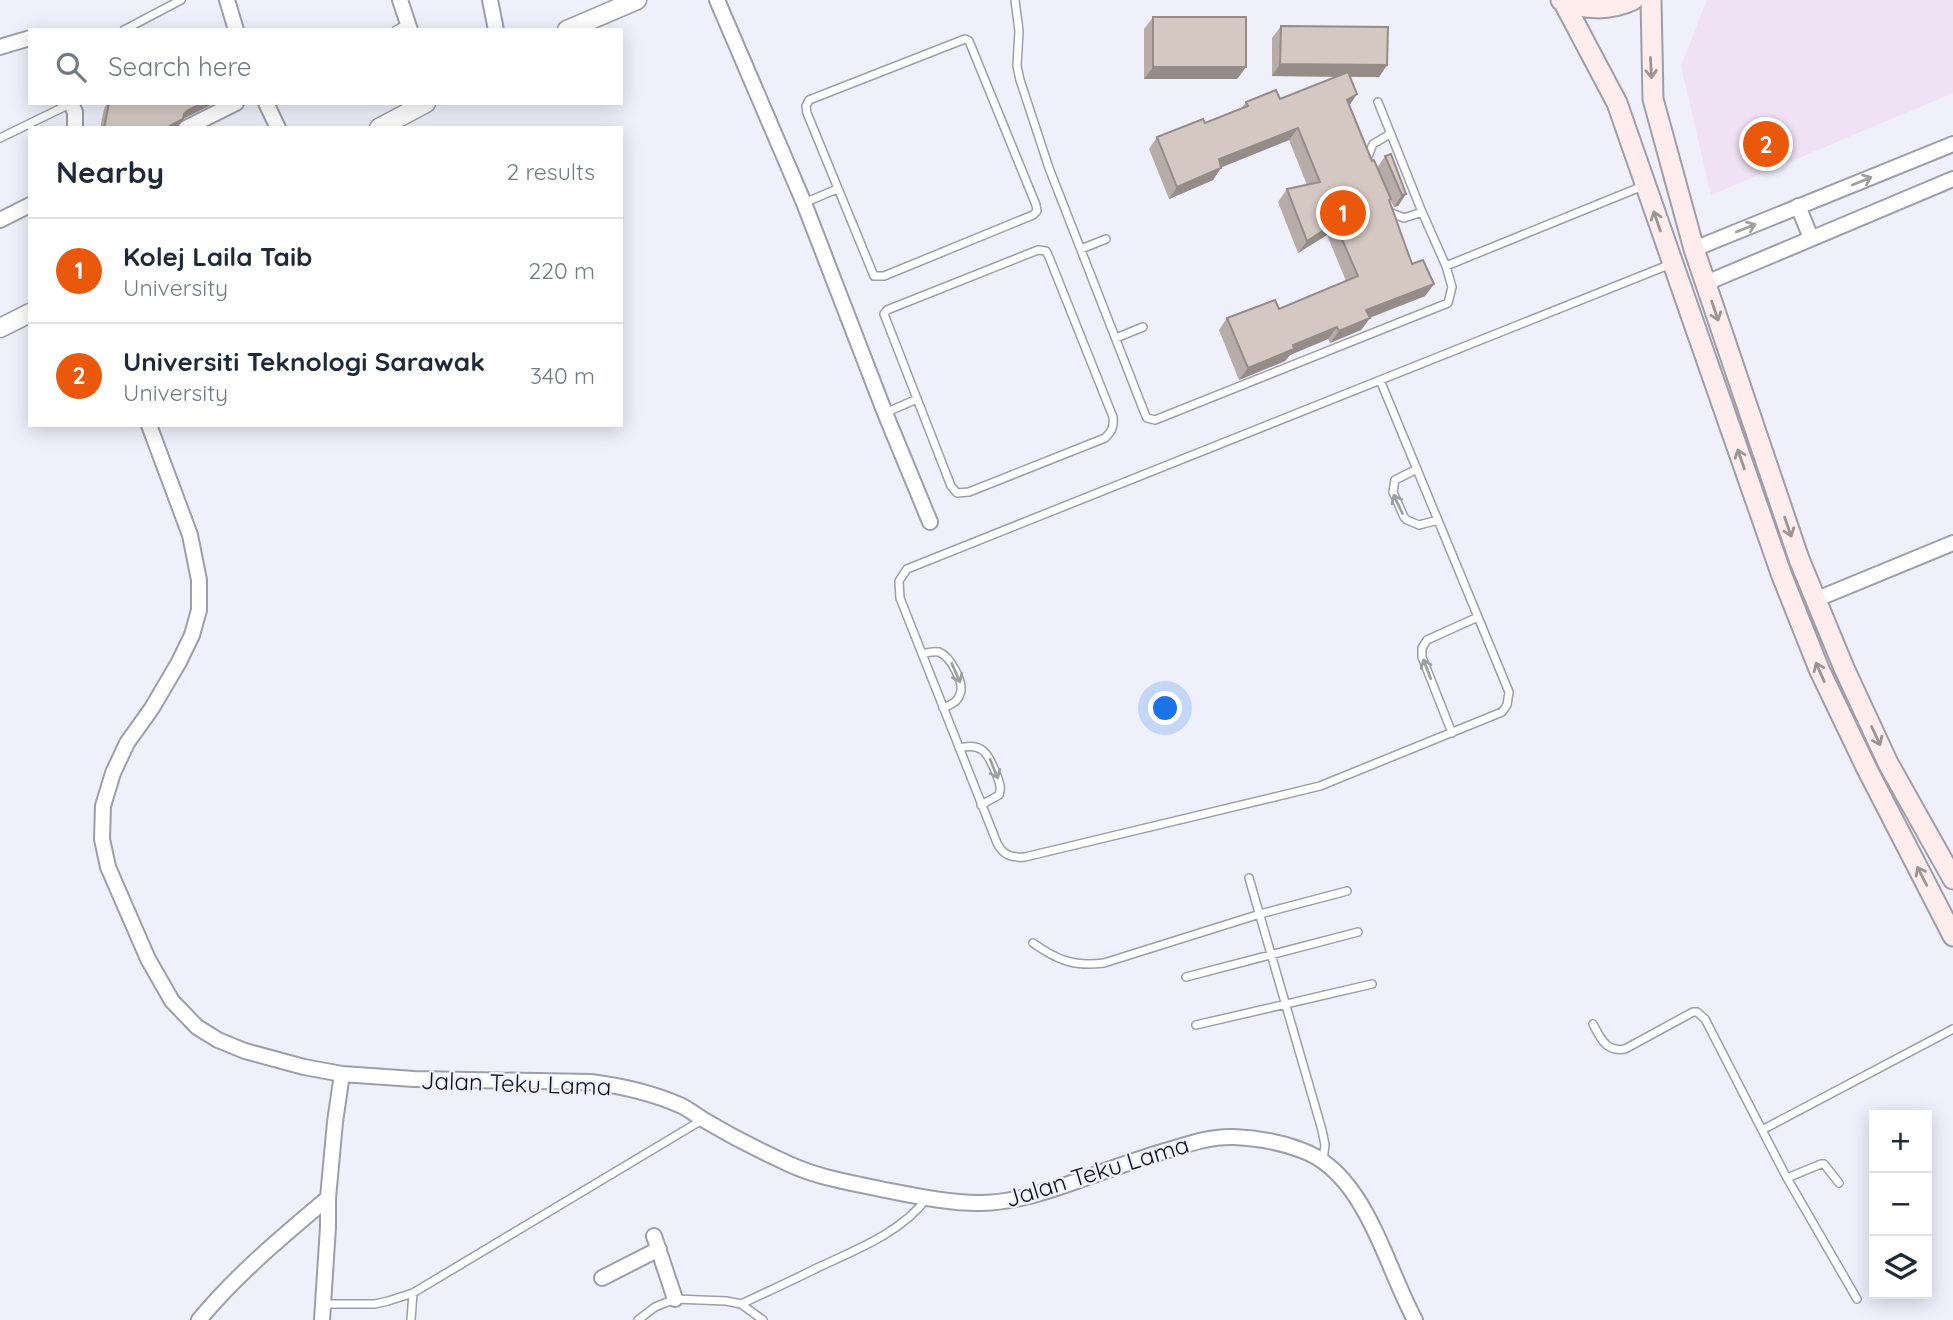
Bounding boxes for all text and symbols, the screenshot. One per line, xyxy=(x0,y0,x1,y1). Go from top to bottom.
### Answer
search box xyxy=(28,28,623,105)
icon: search xyxy=(52,48,90,86)
text: Search here xyxy=(108,50,252,83)
one-way arrow xyxy=(1645,56,1658,79)
pin: 2 xyxy=(1743,118,1789,170)
text: Nearby xyxy=(56,153,164,191)
text: 2 results xyxy=(506,157,595,186)
one-way arrow xyxy=(1850,173,1872,186)
pin: 1 xyxy=(1320,187,1366,239)
one-way arrow xyxy=(1650,211,1662,233)
one-way arrow xyxy=(1735,220,1756,233)
text: Kolej Laila Taib xyxy=(123,240,312,273)
text: 1 xyxy=(75,256,83,285)
text: 220 m xyxy=(529,256,595,285)
text: University xyxy=(123,273,228,302)
one-way arrow xyxy=(1710,300,1722,322)
text: Universiti Teknologi Sarawak xyxy=(123,345,485,378)
text: 2 xyxy=(72,361,86,390)
text: 340 m xyxy=(530,361,595,390)
text: University xyxy=(123,378,228,407)
one-way arrow xyxy=(1734,448,1747,470)
one-way arrow xyxy=(1391,494,1405,515)
one-way arrow xyxy=(1783,515,1795,537)
one-way arrow xyxy=(1420,659,1433,681)
one-way arrow xyxy=(950,662,963,683)
one-way arrow xyxy=(1813,662,1826,683)
your location xyxy=(1148,691,1182,725)
one-way arrow xyxy=(1870,725,1883,746)
one-way arrow xyxy=(988,758,1001,780)
one-way arrow xyxy=(1914,866,1928,887)
street label: Jalan Teku Lama xyxy=(420,1065,612,1101)
map controls xyxy=(1869,1110,1932,1299)
button: + xyxy=(1869,1110,1932,1173)
street label: Jalan Teku Lama xyxy=(1001,1129,1193,1213)
button: − xyxy=(1869,1173,1932,1236)
button: layers xyxy=(1869,1236,1932,1299)

